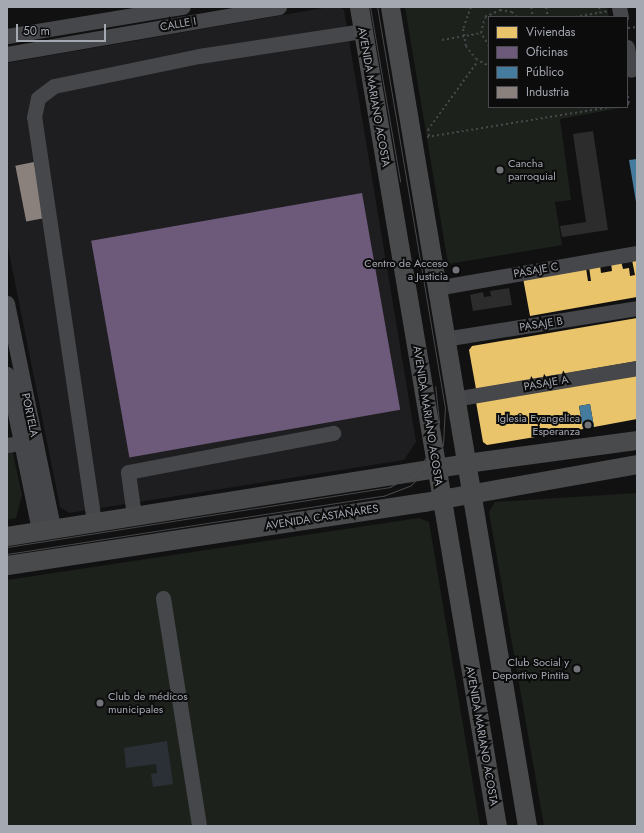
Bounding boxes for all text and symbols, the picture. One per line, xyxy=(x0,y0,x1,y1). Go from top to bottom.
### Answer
street label: CALLE I xyxy=(159,14,197,34)
scale bar xyxy=(18,16,108,42)
legend xyxy=(488,16,628,108)
text: 50 m xyxy=(23,22,50,40)
text: Viviendas xyxy=(526,23,575,41)
street label: AVENIDA MARIANO ACOSTA xyxy=(355,26,393,168)
text: Oficinas xyxy=(526,43,568,61)
text: Público xyxy=(526,63,564,81)
text: Industria xyxy=(526,83,569,101)
place label: Cancha parroquial xyxy=(508,157,556,183)
marker: Cancha parroquial xyxy=(495,165,505,175)
place label: Centro de Acceso a Justicia xyxy=(364,257,448,283)
street label: PASAJE C xyxy=(513,260,559,280)
marker: Centro de Acceso a Justicia xyxy=(451,265,461,275)
street label: PASAJE B xyxy=(518,314,564,334)
street label: AVENIDA MARIANO ACOSTA xyxy=(410,345,446,487)
street label: PASAJE A xyxy=(523,373,569,393)
street label: PORTELA xyxy=(19,392,41,438)
place label: Iglesia Evangelica Esperanza xyxy=(497,412,580,438)
marker: Iglesia Evangelica Esperanza xyxy=(583,420,593,430)
street label: AVENIDA CASTAÑARES xyxy=(264,502,380,532)
place label: Club Social y Deportivo Pintita xyxy=(492,656,569,682)
marker: Club Social y Deportivo Pintita xyxy=(572,664,582,674)
street label: AVENIDA MARIANO ACOSTA xyxy=(463,665,501,807)
place label: Club de médicos municipales xyxy=(108,690,188,716)
marker: Club de médicos municipales xyxy=(95,698,105,708)

